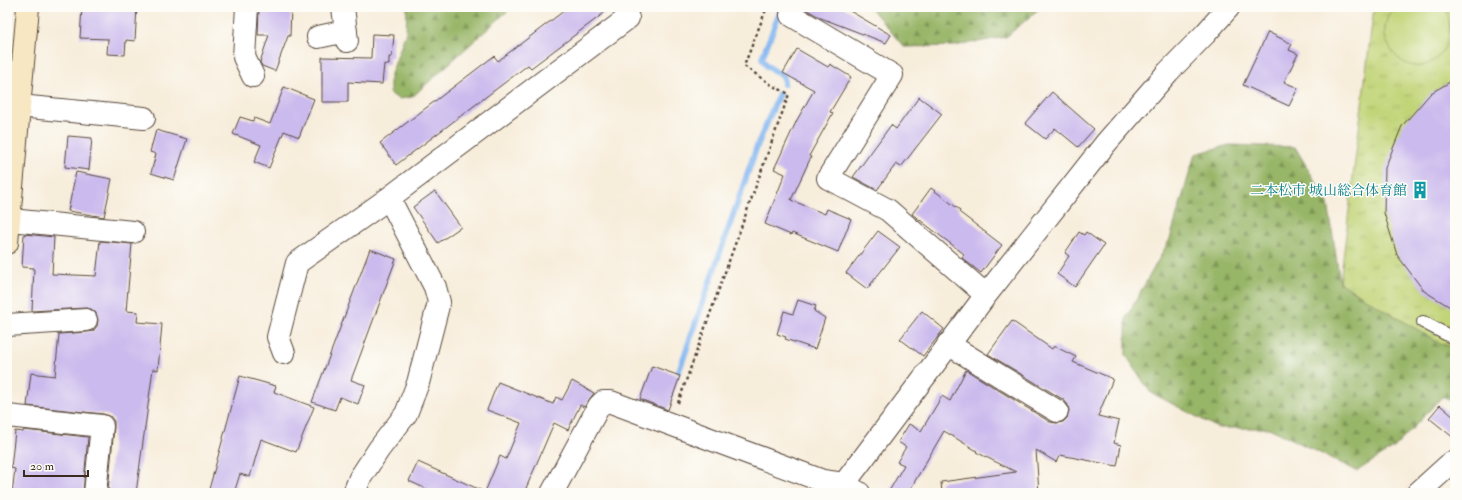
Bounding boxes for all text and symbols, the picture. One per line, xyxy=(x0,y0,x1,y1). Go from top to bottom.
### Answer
building icon: 二本松市 城山総合体育館 xyxy=(1410,180,1430,200)
place label: 二本松市 城山総合体育館 xyxy=(1250,182,1407,199)
scale bar xyxy=(24,452,88,478)
text: 20 m xyxy=(30,459,55,474)

